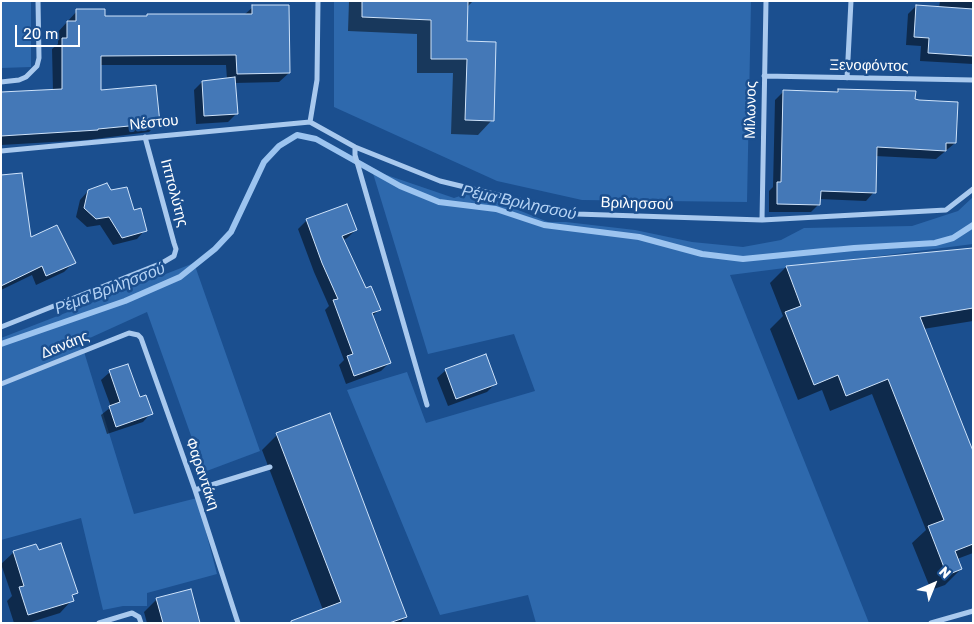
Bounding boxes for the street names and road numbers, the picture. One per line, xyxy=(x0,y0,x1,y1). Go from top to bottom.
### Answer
street label: Ξενοφόντος xyxy=(829,56,909,76)
street label: Μίλωνος xyxy=(741,81,761,139)
street label: Νέστου xyxy=(129,111,179,135)
street label: Ιππολύτης xyxy=(156,157,192,229)
street label: Βριλησσού xyxy=(600,194,674,214)
street label: Δανάης xyxy=(38,327,92,363)
street label: Φαραντάκη xyxy=(181,435,223,513)

